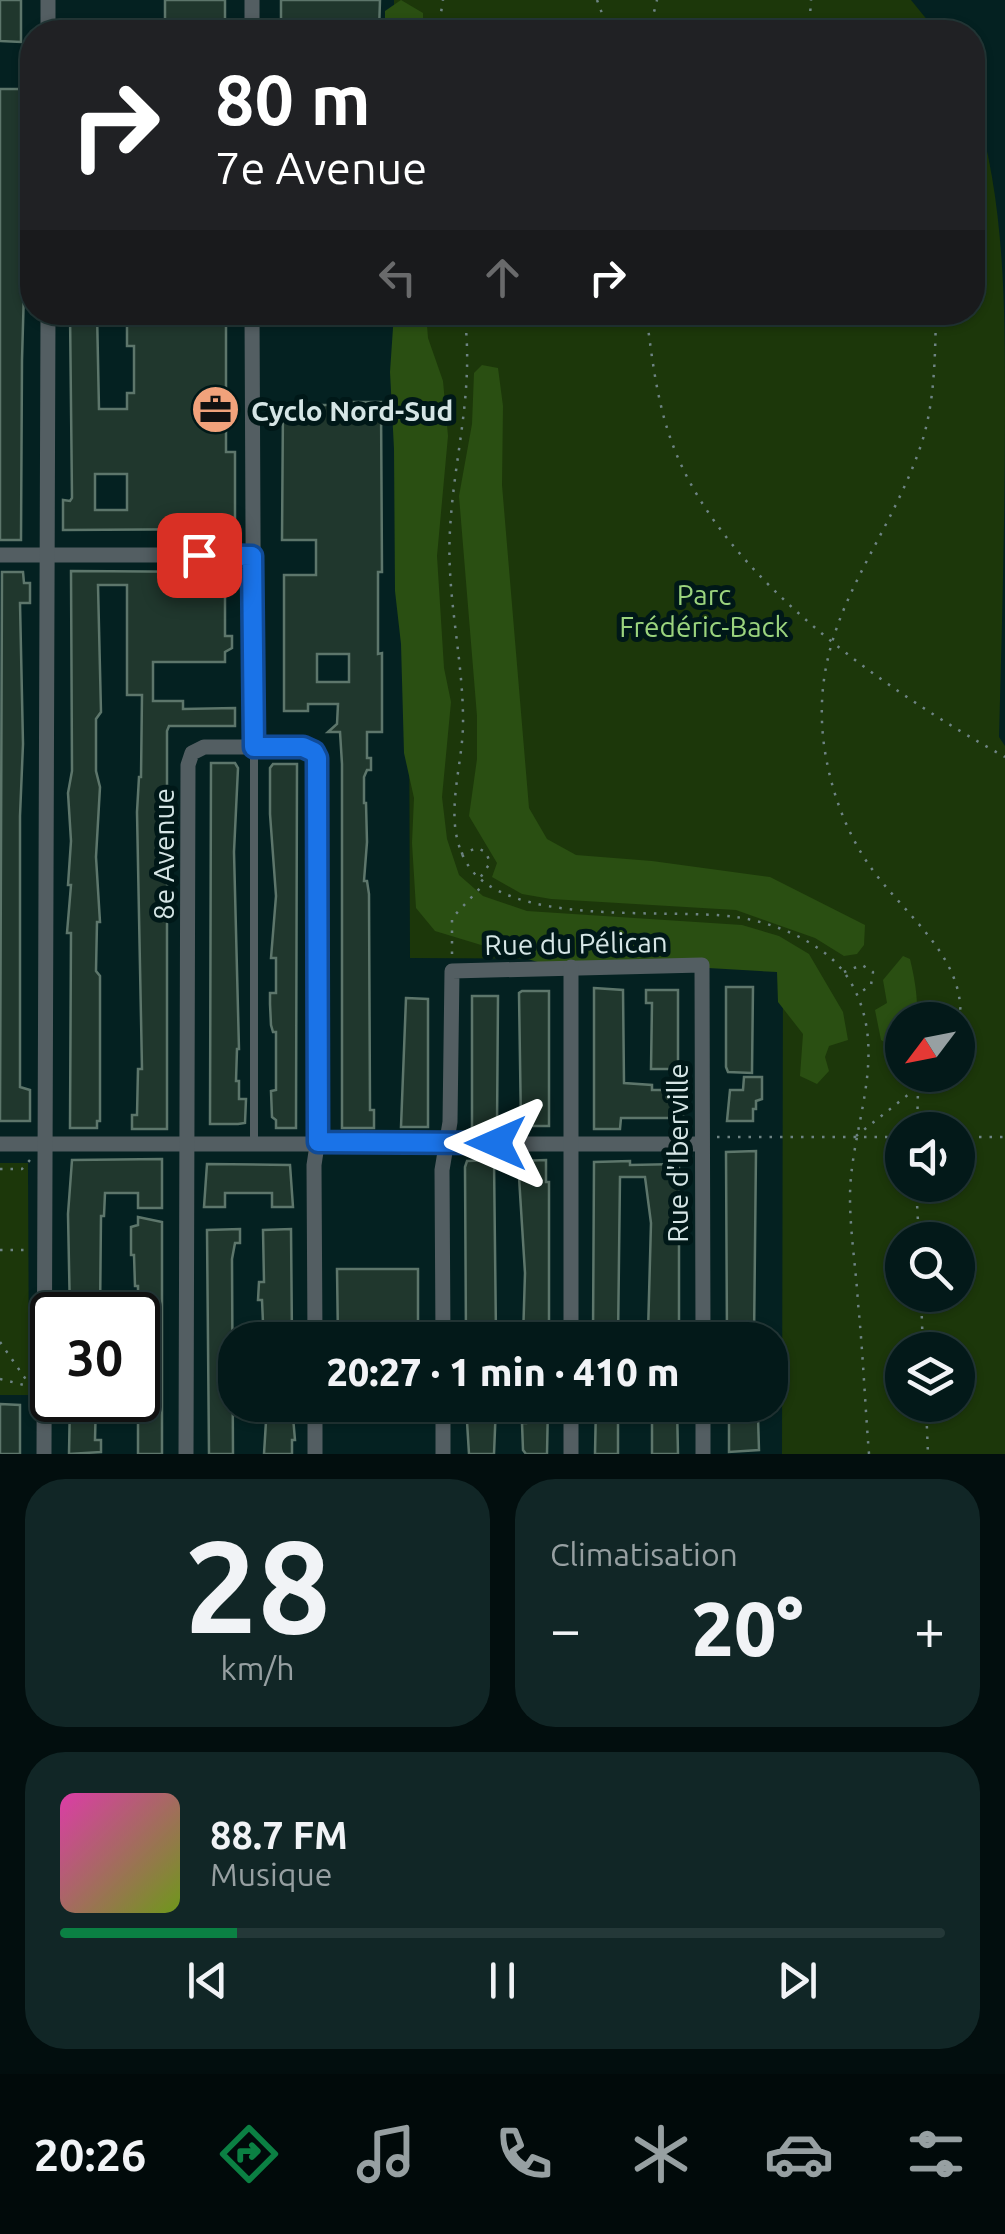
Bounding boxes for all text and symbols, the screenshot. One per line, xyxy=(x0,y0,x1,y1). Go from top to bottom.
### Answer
icon: right xyxy=(50,60,180,190)
text: 80 m xyxy=(215,60,371,138)
text: 7e Avenue xyxy=(215,142,427,193)
icon: left xyxy=(370,250,425,305)
icon: ahead xyxy=(475,250,530,305)
icon: right xyxy=(580,250,635,305)
office icon: Cyclo Nord-Sud xyxy=(190,384,242,436)
place label: Cyclo Nord-Sud xyxy=(251,395,453,426)
pin xyxy=(157,513,242,598)
icon: arrive xyxy=(172,528,227,583)
park label: Parc Frédéric-Back xyxy=(619,579,789,642)
street label: 8e Avenue xyxy=(148,788,179,920)
street label: Rue du Pélican xyxy=(484,926,668,960)
north arrow xyxy=(885,1002,975,1092)
map controls xyxy=(885,1002,975,1422)
street label: Rue d'Iberville xyxy=(662,1063,693,1243)
position arrow xyxy=(444,1091,548,1195)
button: sound xyxy=(885,1112,975,1202)
button: search xyxy=(885,1222,975,1312)
speed limit sign: 30 xyxy=(30,1292,160,1422)
button: layers xyxy=(885,1332,975,1422)
text: 20:27 · 1 min · 410 m xyxy=(326,1351,680,1393)
text: 28 xyxy=(184,1512,331,1658)
text: Climatisation xyxy=(550,1536,738,1572)
text: 20° xyxy=(692,1586,803,1670)
text: − xyxy=(550,1598,581,1659)
text: + xyxy=(914,1598,945,1659)
text: km/h xyxy=(221,1650,294,1686)
text: 88.7 FM xyxy=(210,1814,348,1856)
text: Musique xyxy=(210,1856,332,1892)
icon: previous xyxy=(180,1953,235,2008)
icon: pause xyxy=(475,1953,530,2008)
icon: next xyxy=(770,1953,825,2008)
icon: directions xyxy=(214,2119,284,2189)
icon: music xyxy=(351,2119,421,2189)
icon: phone xyxy=(489,2119,559,2189)
icon: climate xyxy=(626,2119,696,2189)
icon: car xyxy=(764,2119,834,2189)
icon: filters xyxy=(901,2119,971,2189)
text: 20:26 xyxy=(34,2129,146,2180)

